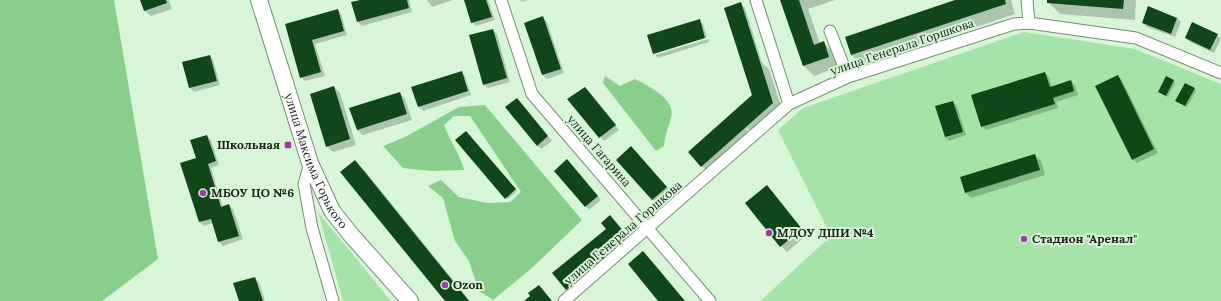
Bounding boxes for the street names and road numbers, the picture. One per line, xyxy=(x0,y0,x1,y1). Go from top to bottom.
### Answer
street label: улица Генерала Горшкова xyxy=(828,15,976,78)
street label: улица Максима Горького xyxy=(282,91,351,231)
street label: улица Гагарина xyxy=(564,112,635,190)
street label: улица Генерала Горшкова xyxy=(561,177,685,288)

